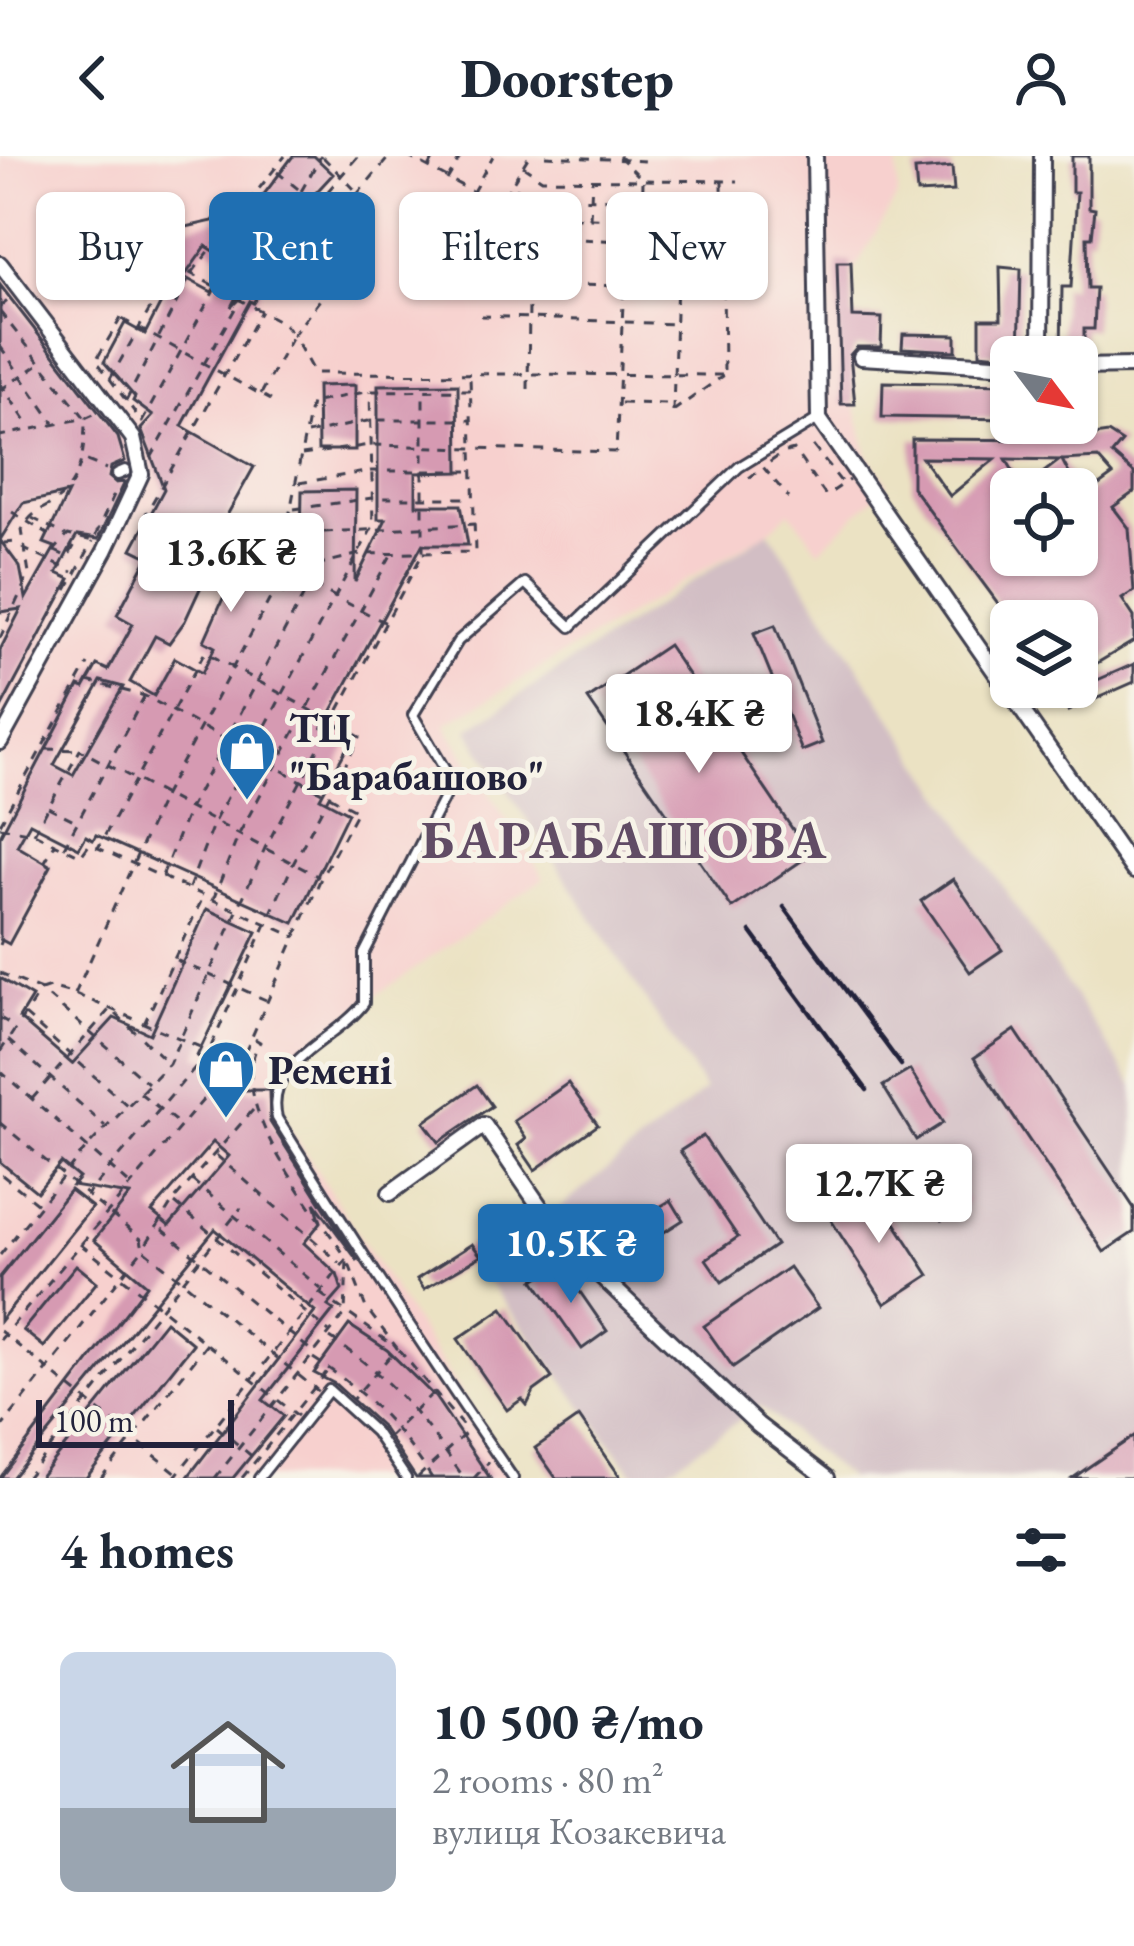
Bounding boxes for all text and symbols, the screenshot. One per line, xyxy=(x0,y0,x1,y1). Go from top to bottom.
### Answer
text: Doorstep xyxy=(460,43,674,113)
icon: back xyxy=(60,45,126,111)
icon: person xyxy=(1008,45,1074,111)
chip: Buy xyxy=(36,192,185,300)
chip: Rent xyxy=(209,192,375,300)
chip: Filters xyxy=(399,192,582,300)
chip: New xyxy=(606,192,768,300)
north arrow xyxy=(990,336,1098,444)
map controls xyxy=(990,336,1098,708)
button: locate xyxy=(990,468,1098,576)
pin: 13.6K ₴ xyxy=(120,513,342,615)
text: 13.6K ₴ xyxy=(165,526,297,577)
button: layers xyxy=(990,600,1098,708)
pin: 18.4K ₴ xyxy=(588,674,810,776)
text: 18.4K ₴ xyxy=(633,687,765,738)
place label: ТЦ "Барабашово" xyxy=(289,700,544,803)
shop icon: ТЦ "Барабашово" xyxy=(216,720,278,802)
district label: БАРАБАШОВА xyxy=(421,804,829,874)
shop icon: Ремені xyxy=(195,1038,257,1120)
place label: Ремені xyxy=(268,1042,392,1097)
pin: 12.7K ₴ xyxy=(768,1144,990,1246)
text: 12.7K ₴ xyxy=(813,1157,945,1208)
pin: 10.5K ₴ xyxy=(460,1204,682,1306)
text: 10.5K ₴ xyxy=(505,1217,637,1268)
scale bar xyxy=(36,1394,234,1447)
text: 100 m xyxy=(54,1399,134,1442)
text: 4 homes xyxy=(60,1517,234,1583)
icon: filters xyxy=(1008,1517,1074,1583)
text: 10 500 ₴/mo xyxy=(432,1688,704,1754)
icon: home xyxy=(156,1700,300,1844)
text: 2 rooms · 80 m² xyxy=(432,1754,664,1805)
text: вулиця Козакевича xyxy=(432,1805,726,1856)

